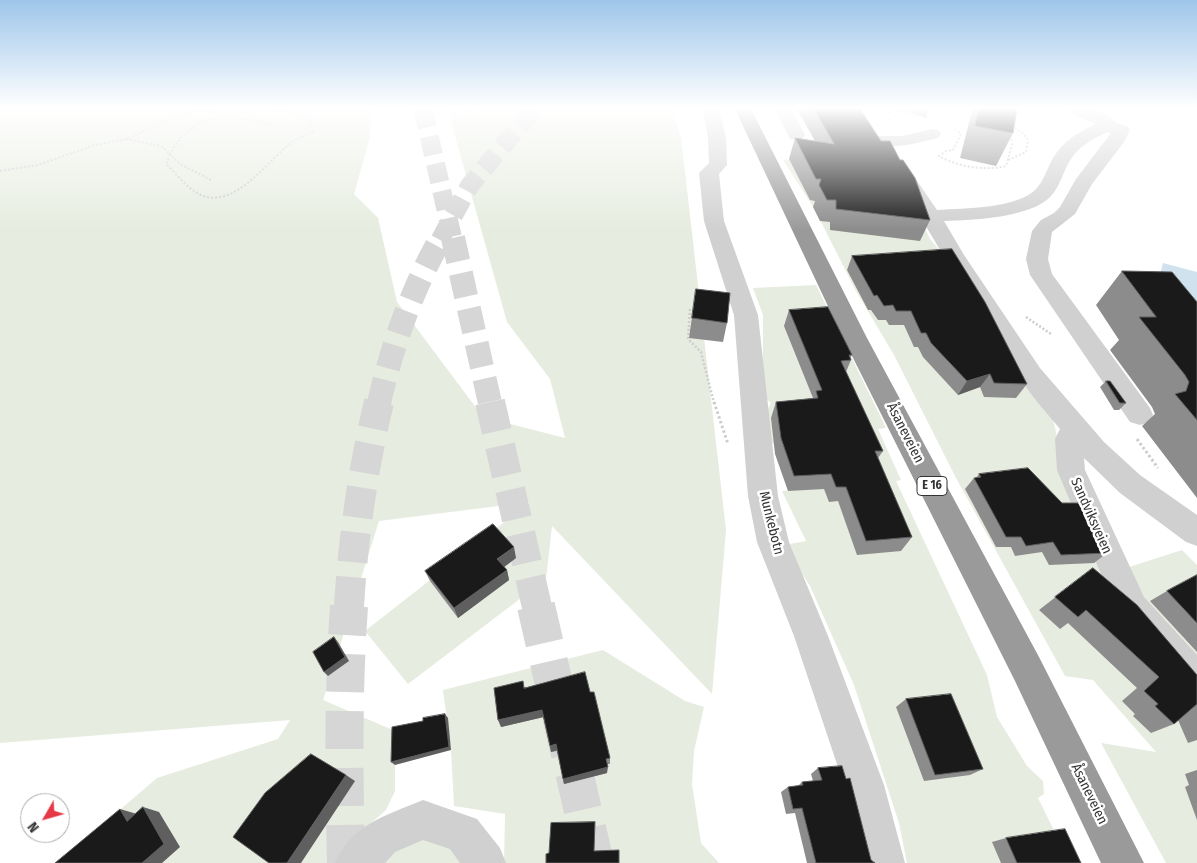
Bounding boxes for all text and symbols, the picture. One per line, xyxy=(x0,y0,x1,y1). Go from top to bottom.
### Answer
street label: Åsaneveien xyxy=(883,400,927,466)
street label: Sandviksveien xyxy=(1067,475,1115,557)
road number: E 16 xyxy=(917,476,947,496)
street label: Munkebotn xyxy=(755,490,787,556)
street label: Åsaneveien xyxy=(1067,761,1111,827)
north arrow xyxy=(20,793,70,843)
text: N xyxy=(24,818,43,835)

